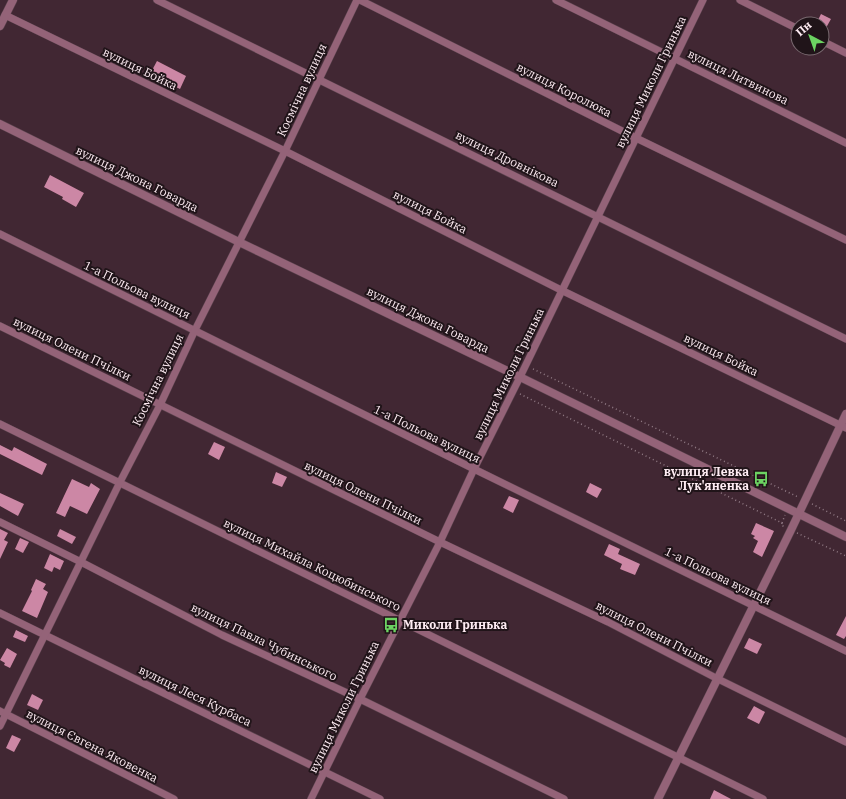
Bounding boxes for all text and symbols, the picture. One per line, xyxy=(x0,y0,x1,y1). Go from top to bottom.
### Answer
street label: вулиця Миколи Гринька xyxy=(612,13,689,150)
north arrow xyxy=(790,16,830,56)
text: Пн xyxy=(793,17,815,39)
street label: Космічна вулиця xyxy=(273,41,330,139)
street label: вулиця Бойка xyxy=(100,44,180,93)
street label: вулиця Литвинова xyxy=(685,46,792,108)
street label: вулиця Королюка xyxy=(514,59,615,120)
street label: вулиця Дровнікова xyxy=(453,127,562,190)
street label: вулиця Джона Говарда xyxy=(73,142,201,215)
street label: вулиця Бойка xyxy=(391,186,470,237)
street label: 1-а Польова вулиця xyxy=(81,257,193,322)
street label: вулиця Джона Говарда xyxy=(364,283,492,356)
street label: вулиця Миколи Гринька xyxy=(470,305,547,442)
street label: вулиця Олени Пчілки xyxy=(11,314,134,384)
street label: вулиця Бойка xyxy=(681,330,761,379)
street label: Космічна вулиця xyxy=(129,331,186,428)
street label: 1-а Польова вулиця xyxy=(371,401,483,466)
street label: вулиця Олени Пчілки xyxy=(302,458,425,528)
place label: вулиця Левка Лук'яненка xyxy=(664,464,749,493)
bus stop icon: вулиця Левка Лук'яненка xyxy=(752,470,770,488)
street label: вулиця Михайла Коцюбинського xyxy=(221,515,404,614)
street label: 1-а Польова вулиця xyxy=(662,543,774,608)
street label: вулиця Олени Пчілки xyxy=(593,598,715,670)
street label: вулиця Павла Чубинського xyxy=(189,600,340,684)
bus stop icon: Миколи Гринька xyxy=(382,616,400,634)
place label: Миколи Гринька xyxy=(403,617,507,632)
street label: вулиця Миколи Гринька xyxy=(305,638,382,775)
street label: вулиця Леся Курбаса xyxy=(136,662,254,730)
street label: вулиця Євгена Яковенка xyxy=(24,706,161,785)

